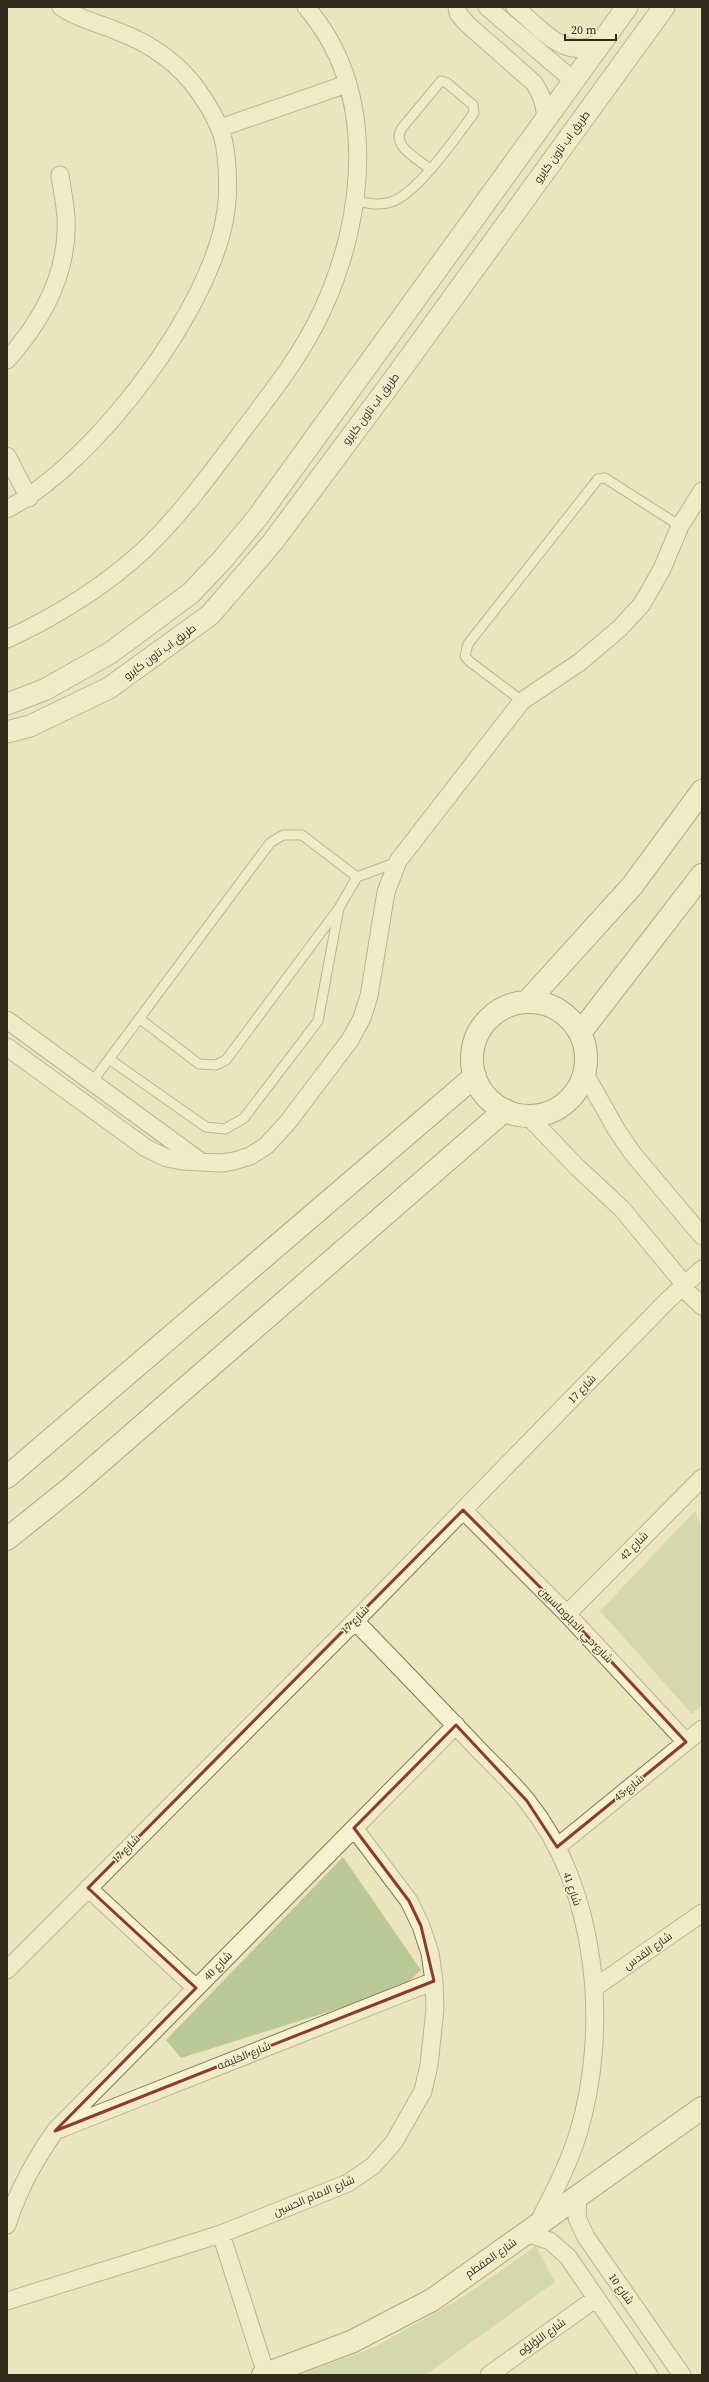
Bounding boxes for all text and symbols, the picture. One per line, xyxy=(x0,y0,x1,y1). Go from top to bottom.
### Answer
scale bar xyxy=(565,16,616,42)
text: 20 m xyxy=(571,22,597,38)
street label: طريق اب تاون كايرو xyxy=(531,108,593,186)
street label: طريق اب تاون كايرو xyxy=(339,370,403,448)
street label: طريق اب تاون كايرو xyxy=(121,621,199,683)
street label: شارع 17 xyxy=(564,1371,600,1407)
street label: شارع 42 xyxy=(616,1528,652,1564)
street label: شارع حي الدبلوماسيين xyxy=(535,1584,616,1667)
street label: شارع 17 xyxy=(337,1602,373,1638)
street label: شارع 45 xyxy=(611,1771,647,1805)
street label: شارع 17 xyxy=(108,1831,144,1867)
street label: شارع 41 xyxy=(559,1870,585,1908)
street label: شارع القدس xyxy=(621,1929,675,1973)
street label: شارع 40 xyxy=(200,1948,236,1984)
street label: شارع الخليفه xyxy=(215,2038,273,2074)
street label: شارع الامام الحسين xyxy=(271,2172,357,2220)
street label: شارع المقطم xyxy=(462,2235,520,2281)
street label: شارع 10 xyxy=(605,2270,637,2308)
street label: شارع اللؤلؤه xyxy=(515,2315,569,2359)

